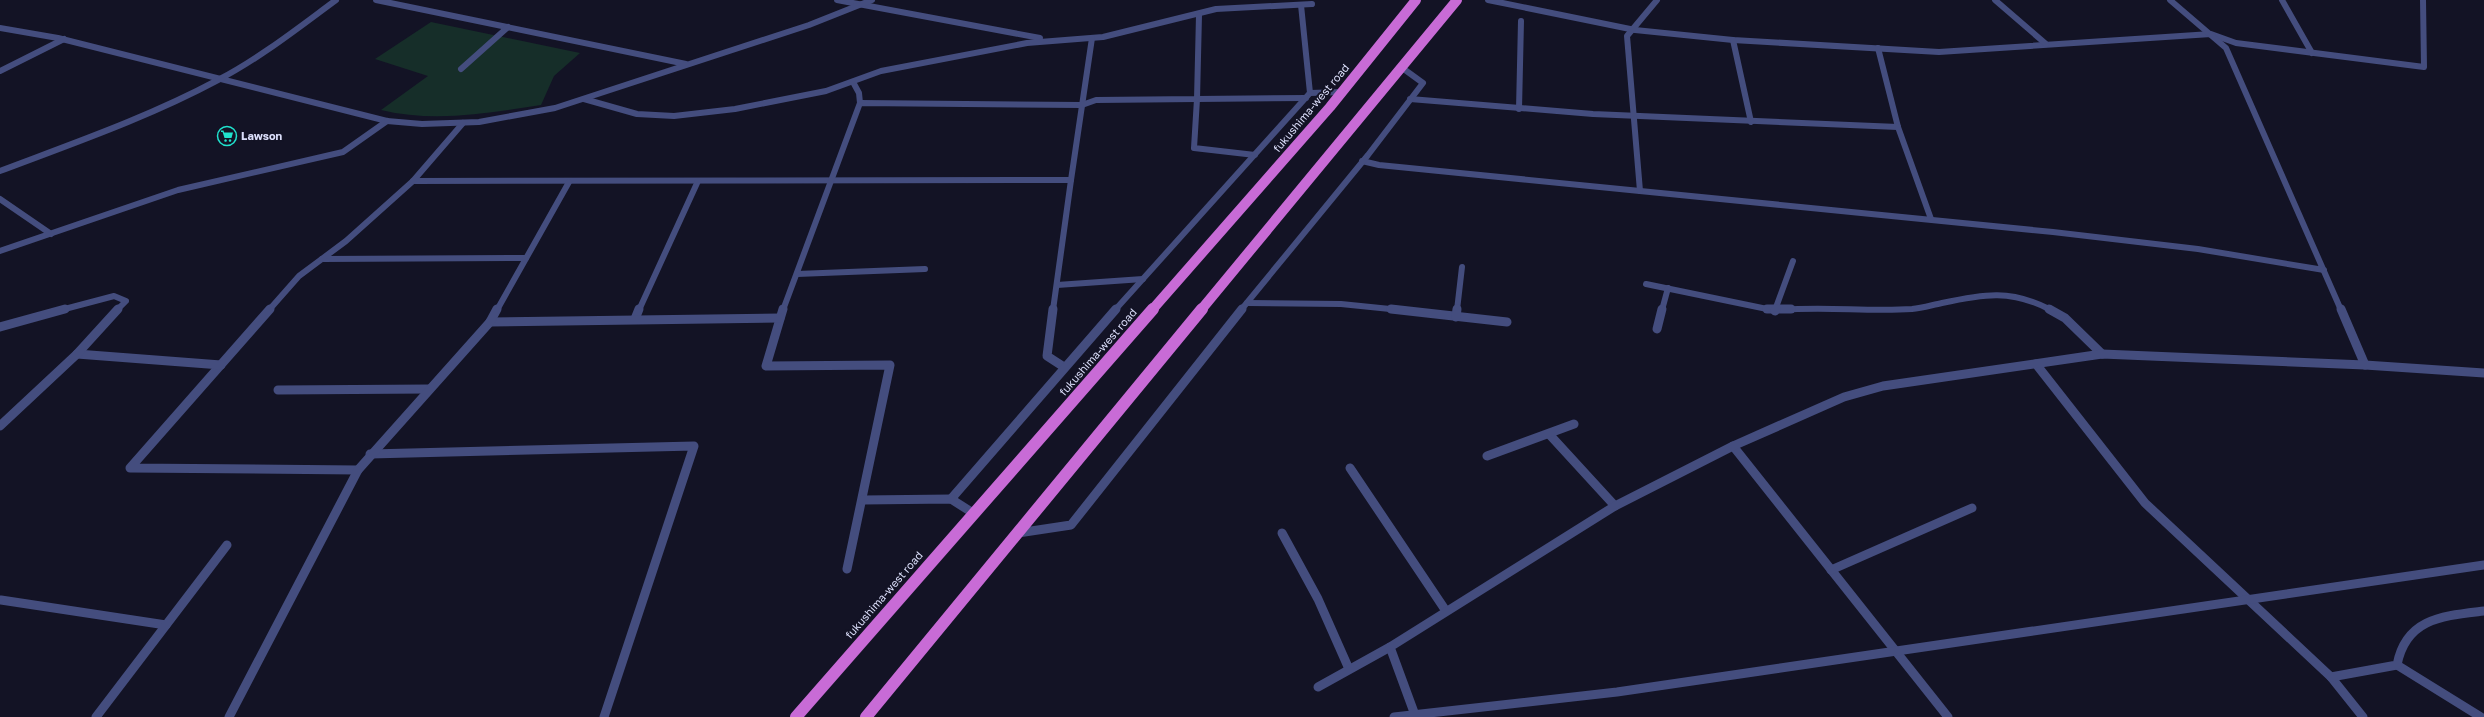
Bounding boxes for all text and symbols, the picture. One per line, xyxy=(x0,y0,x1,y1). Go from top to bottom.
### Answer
street label: fukushima-west road xyxy=(1270,61,1351,154)
supermarket icon: Lawson xyxy=(216,125,238,147)
place label: Lawson xyxy=(241,129,282,142)
street label: fukushima-west road xyxy=(1056,306,1139,398)
street label: fukushima-west road xyxy=(842,549,925,641)

